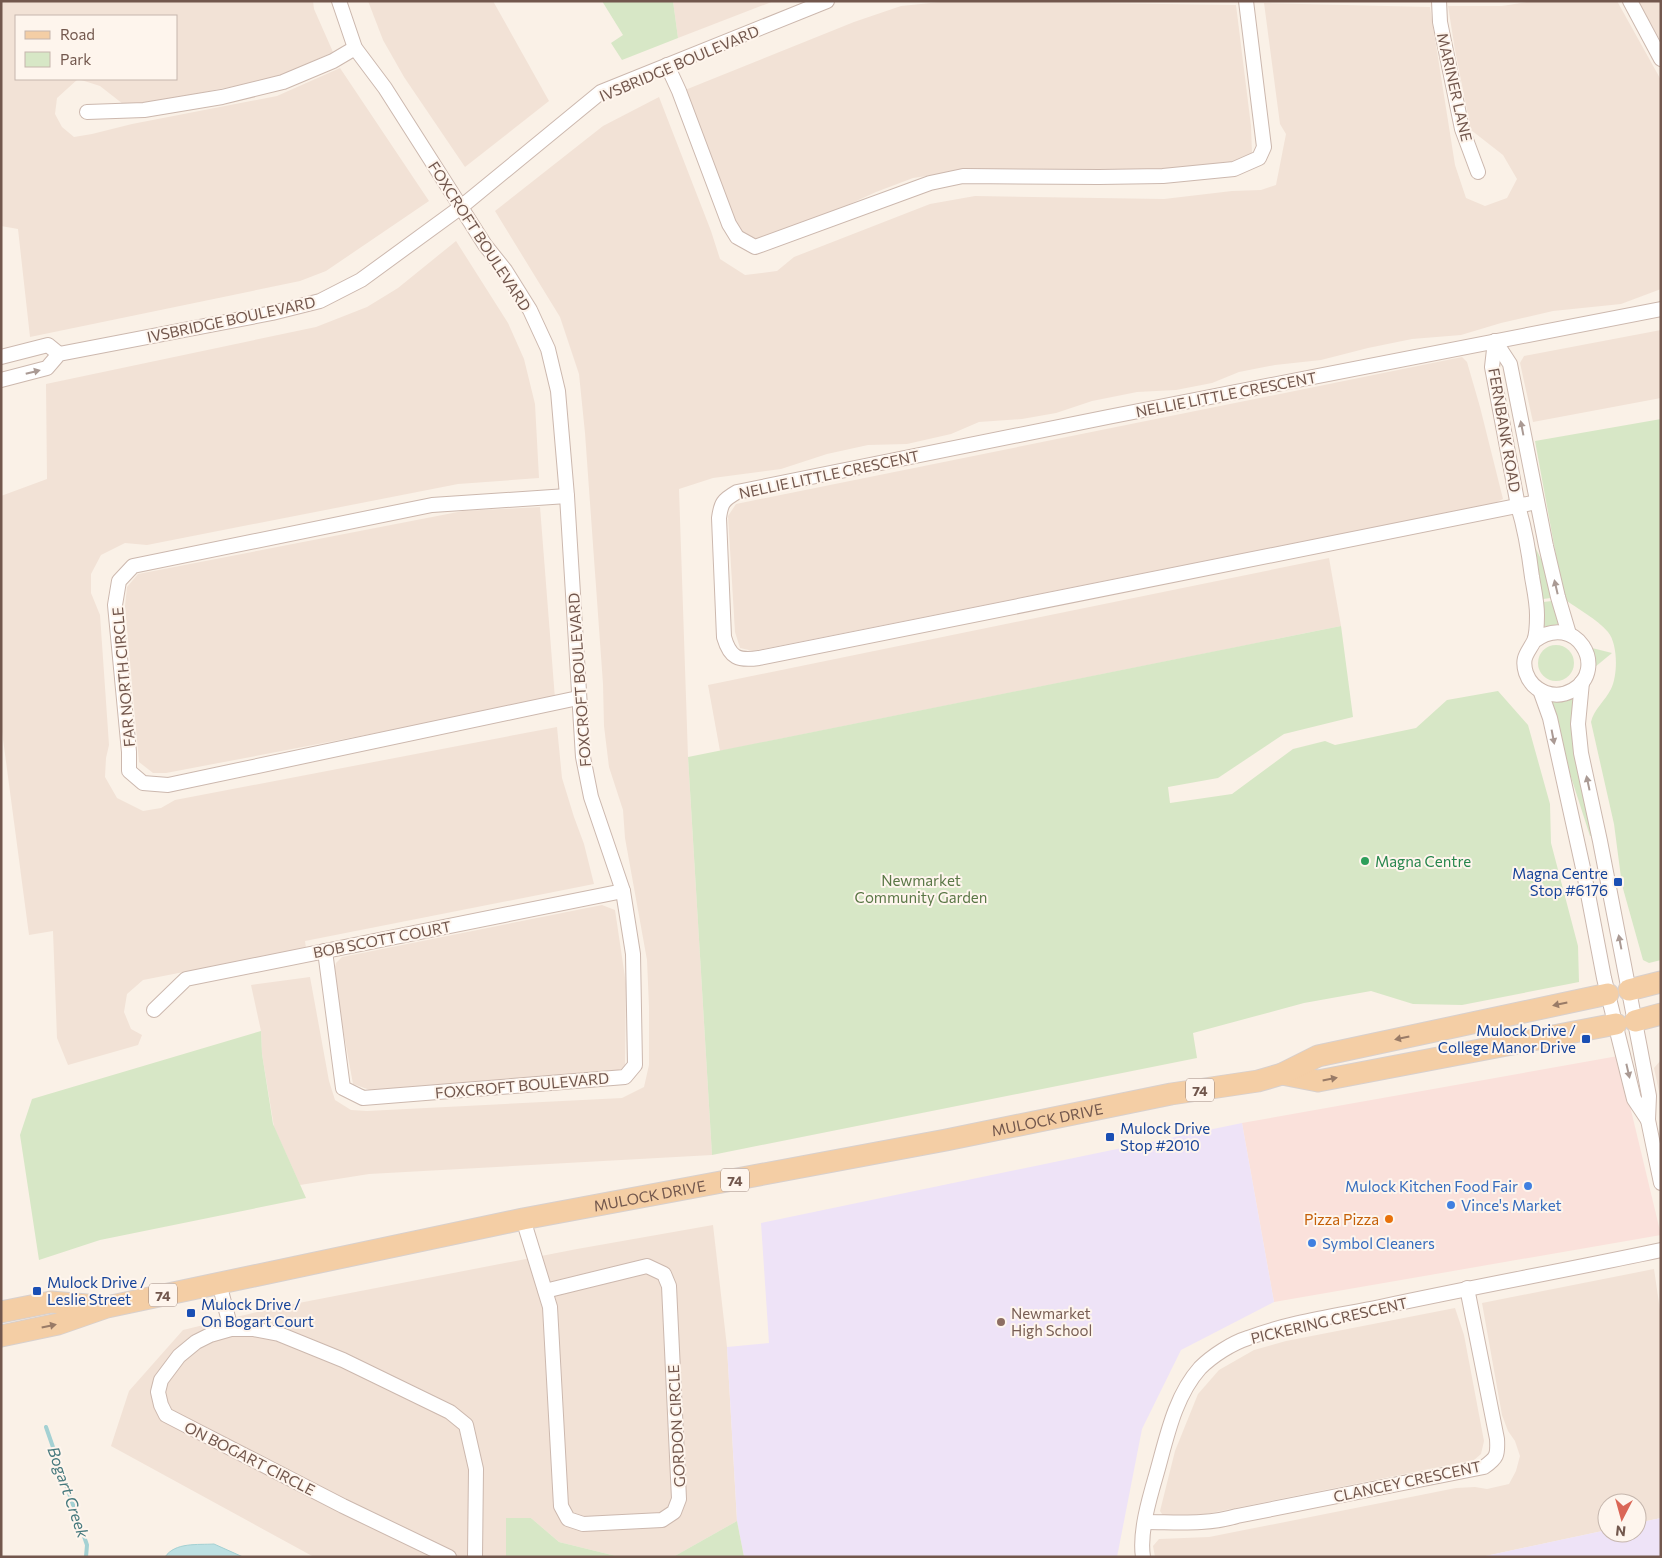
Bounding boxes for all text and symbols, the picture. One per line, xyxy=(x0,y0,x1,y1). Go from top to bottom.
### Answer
legend xyxy=(15,15,178,80)
street label: IVSBRIDGE BOULEVARD xyxy=(596,21,762,105)
text: Road xyxy=(60,25,95,43)
street label: MARINER LANE xyxy=(1434,31,1476,143)
text: Park xyxy=(60,50,91,68)
street label: FOXCROFT BOULEVARD xyxy=(425,158,535,314)
street label: IVSBRIDGE BOULEVARD xyxy=(145,292,317,346)
street label: FERNBANK ROAD xyxy=(1485,366,1525,494)
one-way arrow xyxy=(25,368,40,376)
street label: NELLIE LITTLE CRESCENT xyxy=(1134,368,1318,420)
one-way arrow xyxy=(1518,421,1526,436)
street label: NELLIE LITTLE CRESCENT xyxy=(737,446,921,502)
one-way arrow xyxy=(1551,579,1559,595)
street label: FOXCROFT BOULEVARD xyxy=(564,592,594,768)
street label: FAR NORTH CIRCLE xyxy=(108,606,138,748)
one-way arrow xyxy=(1550,729,1558,745)
one-way arrow xyxy=(1583,774,1591,790)
place label: Magna Centre xyxy=(1375,852,1471,870)
marker: Magna Centre xyxy=(1359,855,1371,867)
place label: Magna Centre Stop #6176 xyxy=(1512,864,1608,899)
park label: Newmarket Community Garden xyxy=(855,871,987,906)
marker: Magna Centre Stop #6176 xyxy=(1612,876,1624,888)
street label: BOB SCOTT COURT xyxy=(311,917,453,961)
one-way arrow xyxy=(1616,934,1624,950)
one-way arrow xyxy=(1553,1000,1568,1008)
place label: Mulock Drive / College Manor Drive xyxy=(1438,1021,1576,1056)
marker: Mulock Drive / College Manor Drive xyxy=(1580,1033,1592,1045)
one-way arrow xyxy=(1394,1034,1409,1042)
one-way arrow xyxy=(1624,1064,1632,1079)
street label: FOXCROFT BOULEVARD xyxy=(434,1068,610,1102)
one-way arrow xyxy=(1322,1075,1337,1083)
road number: 74 xyxy=(1186,1078,1214,1102)
street label: MULOCK DRIVE xyxy=(990,1099,1105,1139)
place label: Mulock Drive Stop #2010 xyxy=(1120,1119,1210,1154)
marker: Mulock Drive Stop #2010 xyxy=(1104,1131,1116,1143)
road number: 74 xyxy=(721,1168,749,1192)
street label: MULOCK DRIVE xyxy=(592,1176,707,1215)
place label: Mulock Kitchen Food Fair xyxy=(1345,1177,1518,1195)
marker: Mulock Kitchen Food Fair xyxy=(1522,1180,1534,1192)
place label: Vince's Market xyxy=(1461,1196,1562,1214)
marker: Vince's Market xyxy=(1445,1199,1457,1211)
place label: Pizza Pizza xyxy=(1304,1210,1379,1228)
marker: Pizza Pizza xyxy=(1383,1213,1395,1225)
place label: Symbol Cleaners xyxy=(1322,1234,1435,1252)
marker: Symbol Cleaners xyxy=(1306,1237,1318,1249)
place label: Mulock Drive / Leslie Street xyxy=(47,1273,147,1308)
road number: 74 xyxy=(149,1284,177,1306)
marker: Mulock Drive / Leslie Street xyxy=(31,1285,43,1297)
street label: PICKERING CRESCENT xyxy=(1249,1293,1410,1347)
place label: Mulock Drive / On Bogart Court xyxy=(201,1295,314,1330)
place label: Newmarket High School xyxy=(1011,1304,1092,1339)
marker: Mulock Drive / On Bogart Court xyxy=(185,1307,197,1319)
marker: Newmarket High School xyxy=(995,1316,1007,1328)
one-way arrow xyxy=(41,1322,56,1330)
street label: GORDON CIRCLE xyxy=(664,1364,688,1488)
street label: ON BOGART CIRCLE xyxy=(182,1417,318,1499)
water label: Bogart Creek xyxy=(44,1444,94,1541)
street label: CLANCEY CRESCENT xyxy=(1332,1456,1483,1505)
north arrow xyxy=(1597,1493,1647,1543)
text: N xyxy=(1614,1522,1627,1540)

